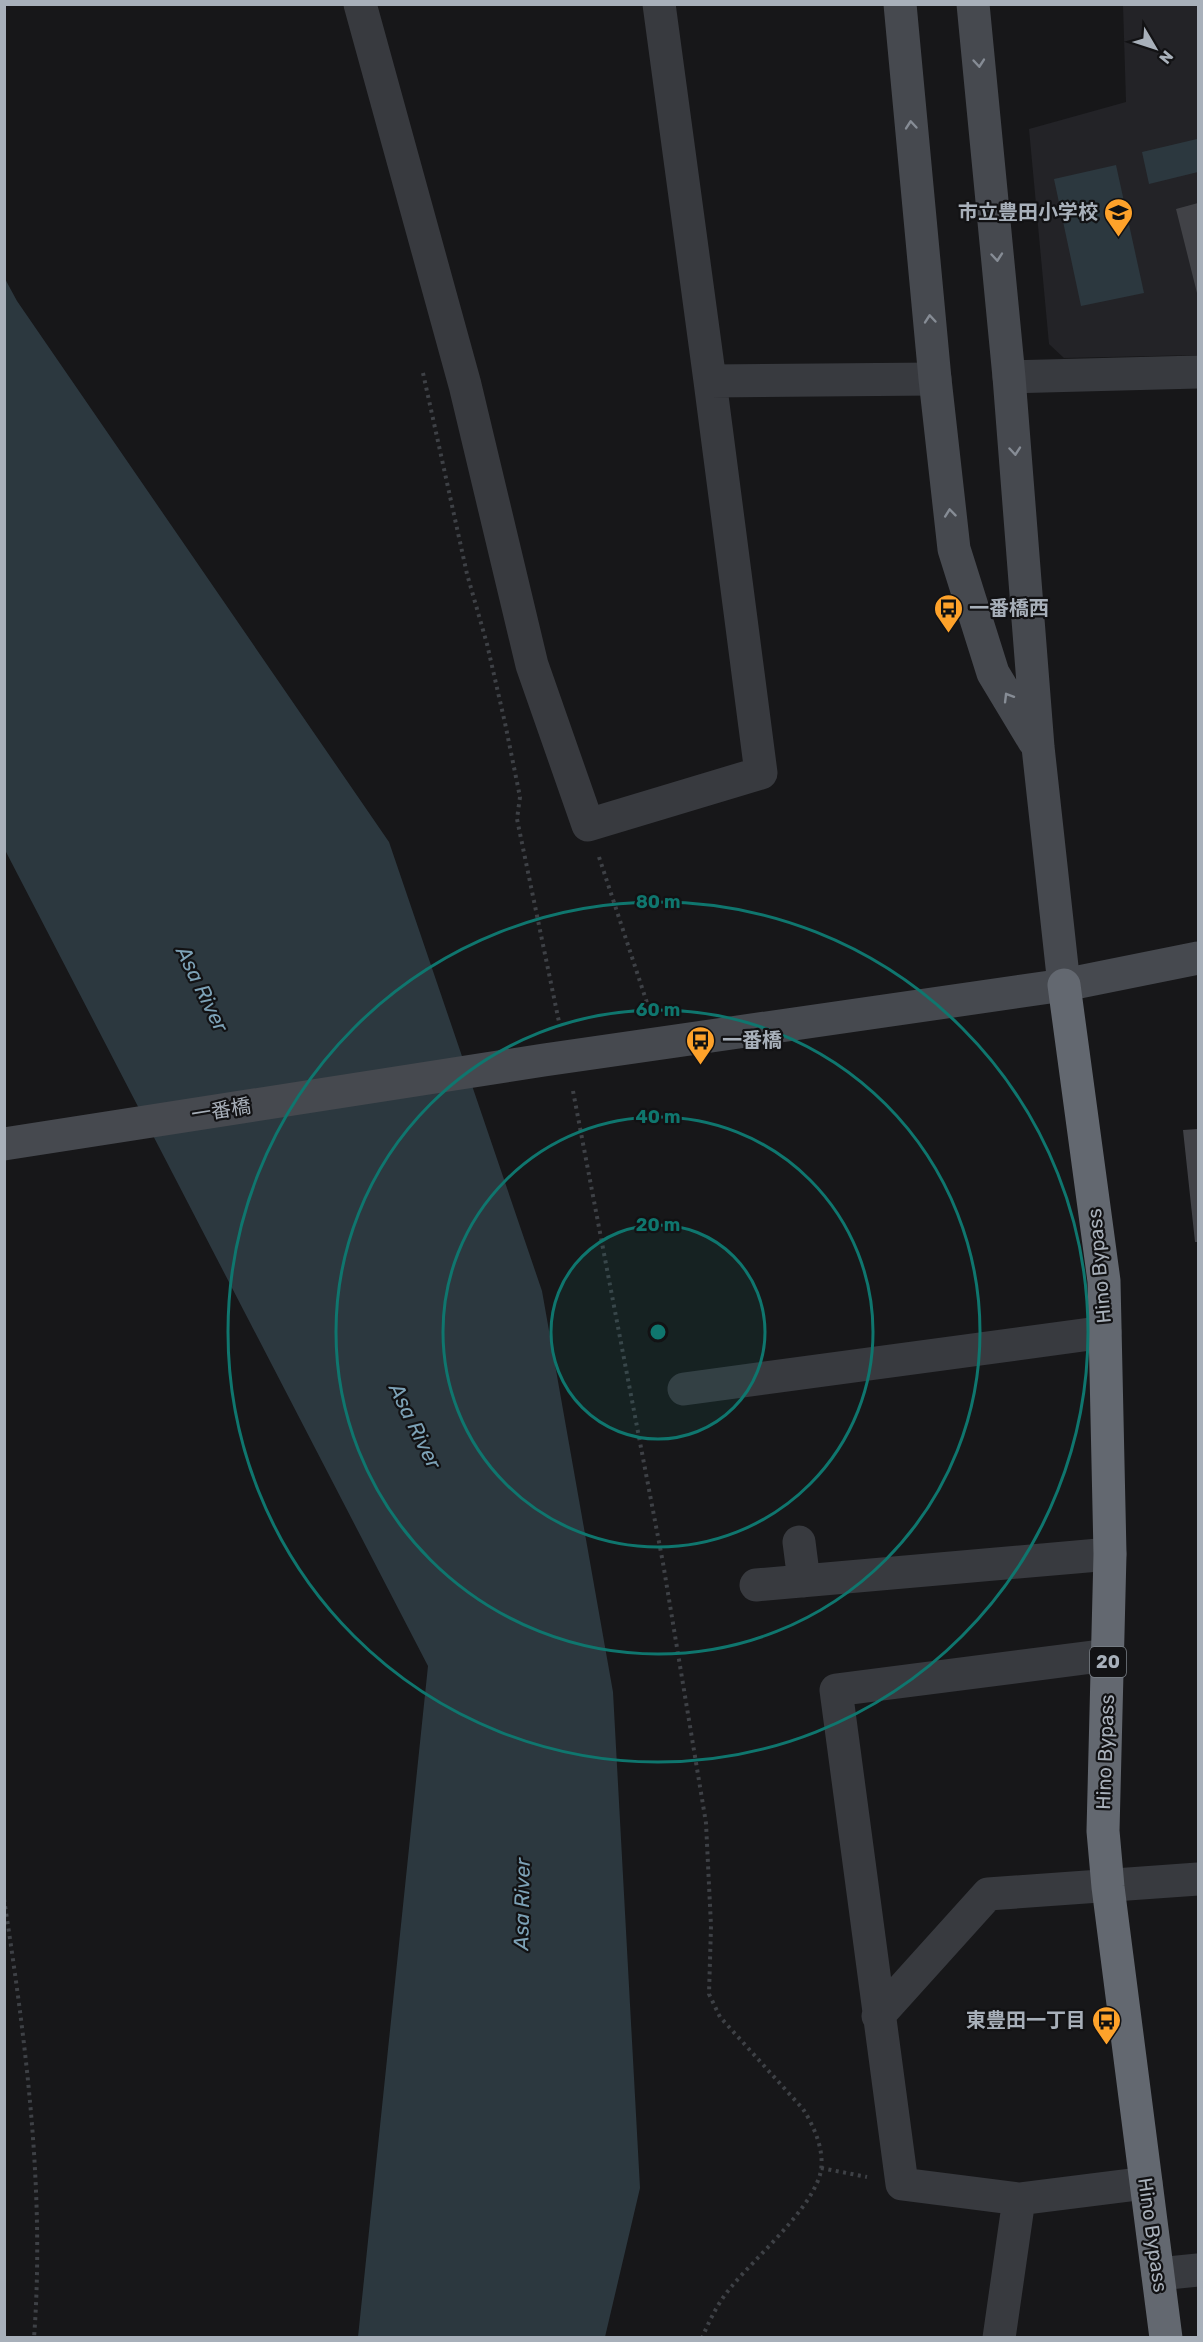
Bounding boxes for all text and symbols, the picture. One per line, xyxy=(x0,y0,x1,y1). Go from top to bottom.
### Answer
north arrow xyxy=(1125,18,1185,78)
text: N xyxy=(1155,47,1177,68)
one-way arrow xyxy=(972,58,985,67)
one-way arrow xyxy=(905,120,918,129)
school or university icon: 市立豊田小学校 xyxy=(1103,196,1135,238)
place label: 市立豊田小学校 xyxy=(958,200,1098,224)
one-way arrow xyxy=(990,252,1003,261)
one-way arrow xyxy=(924,314,937,323)
one-way arrow xyxy=(1008,447,1021,456)
one-way arrow xyxy=(944,508,957,517)
bus stop icon: 一番橋西 xyxy=(932,592,964,634)
place label: 一番橋西 xyxy=(969,596,1049,620)
one-way arrow xyxy=(1003,693,1015,703)
text: 80 m xyxy=(636,891,680,913)
water label: Asa River xyxy=(171,941,234,1037)
text: 60 m xyxy=(636,999,680,1021)
bus stop icon: 一番橋 xyxy=(685,1024,717,1066)
place label: 一番橋 xyxy=(722,1028,782,1052)
street label: 一番橋 xyxy=(189,1093,253,1127)
text: 40 m xyxy=(636,1106,680,1128)
street label: Hino Bypass xyxy=(1082,1207,1116,1325)
text: 20 m xyxy=(636,1214,680,1236)
centre of rings xyxy=(648,1322,668,1342)
water label: Asa River xyxy=(384,1378,447,1474)
road number: 20 xyxy=(1090,1647,1126,1677)
street label: Hino Bypass xyxy=(1091,1694,1119,1810)
water label: Asa River xyxy=(508,1857,535,1951)
bus stop icon: 東豊田一丁目 xyxy=(1091,2004,1123,2046)
place label: 東豊田一丁目 xyxy=(966,2008,1086,2032)
street label: Hino Bypass xyxy=(1133,2176,1173,2294)

